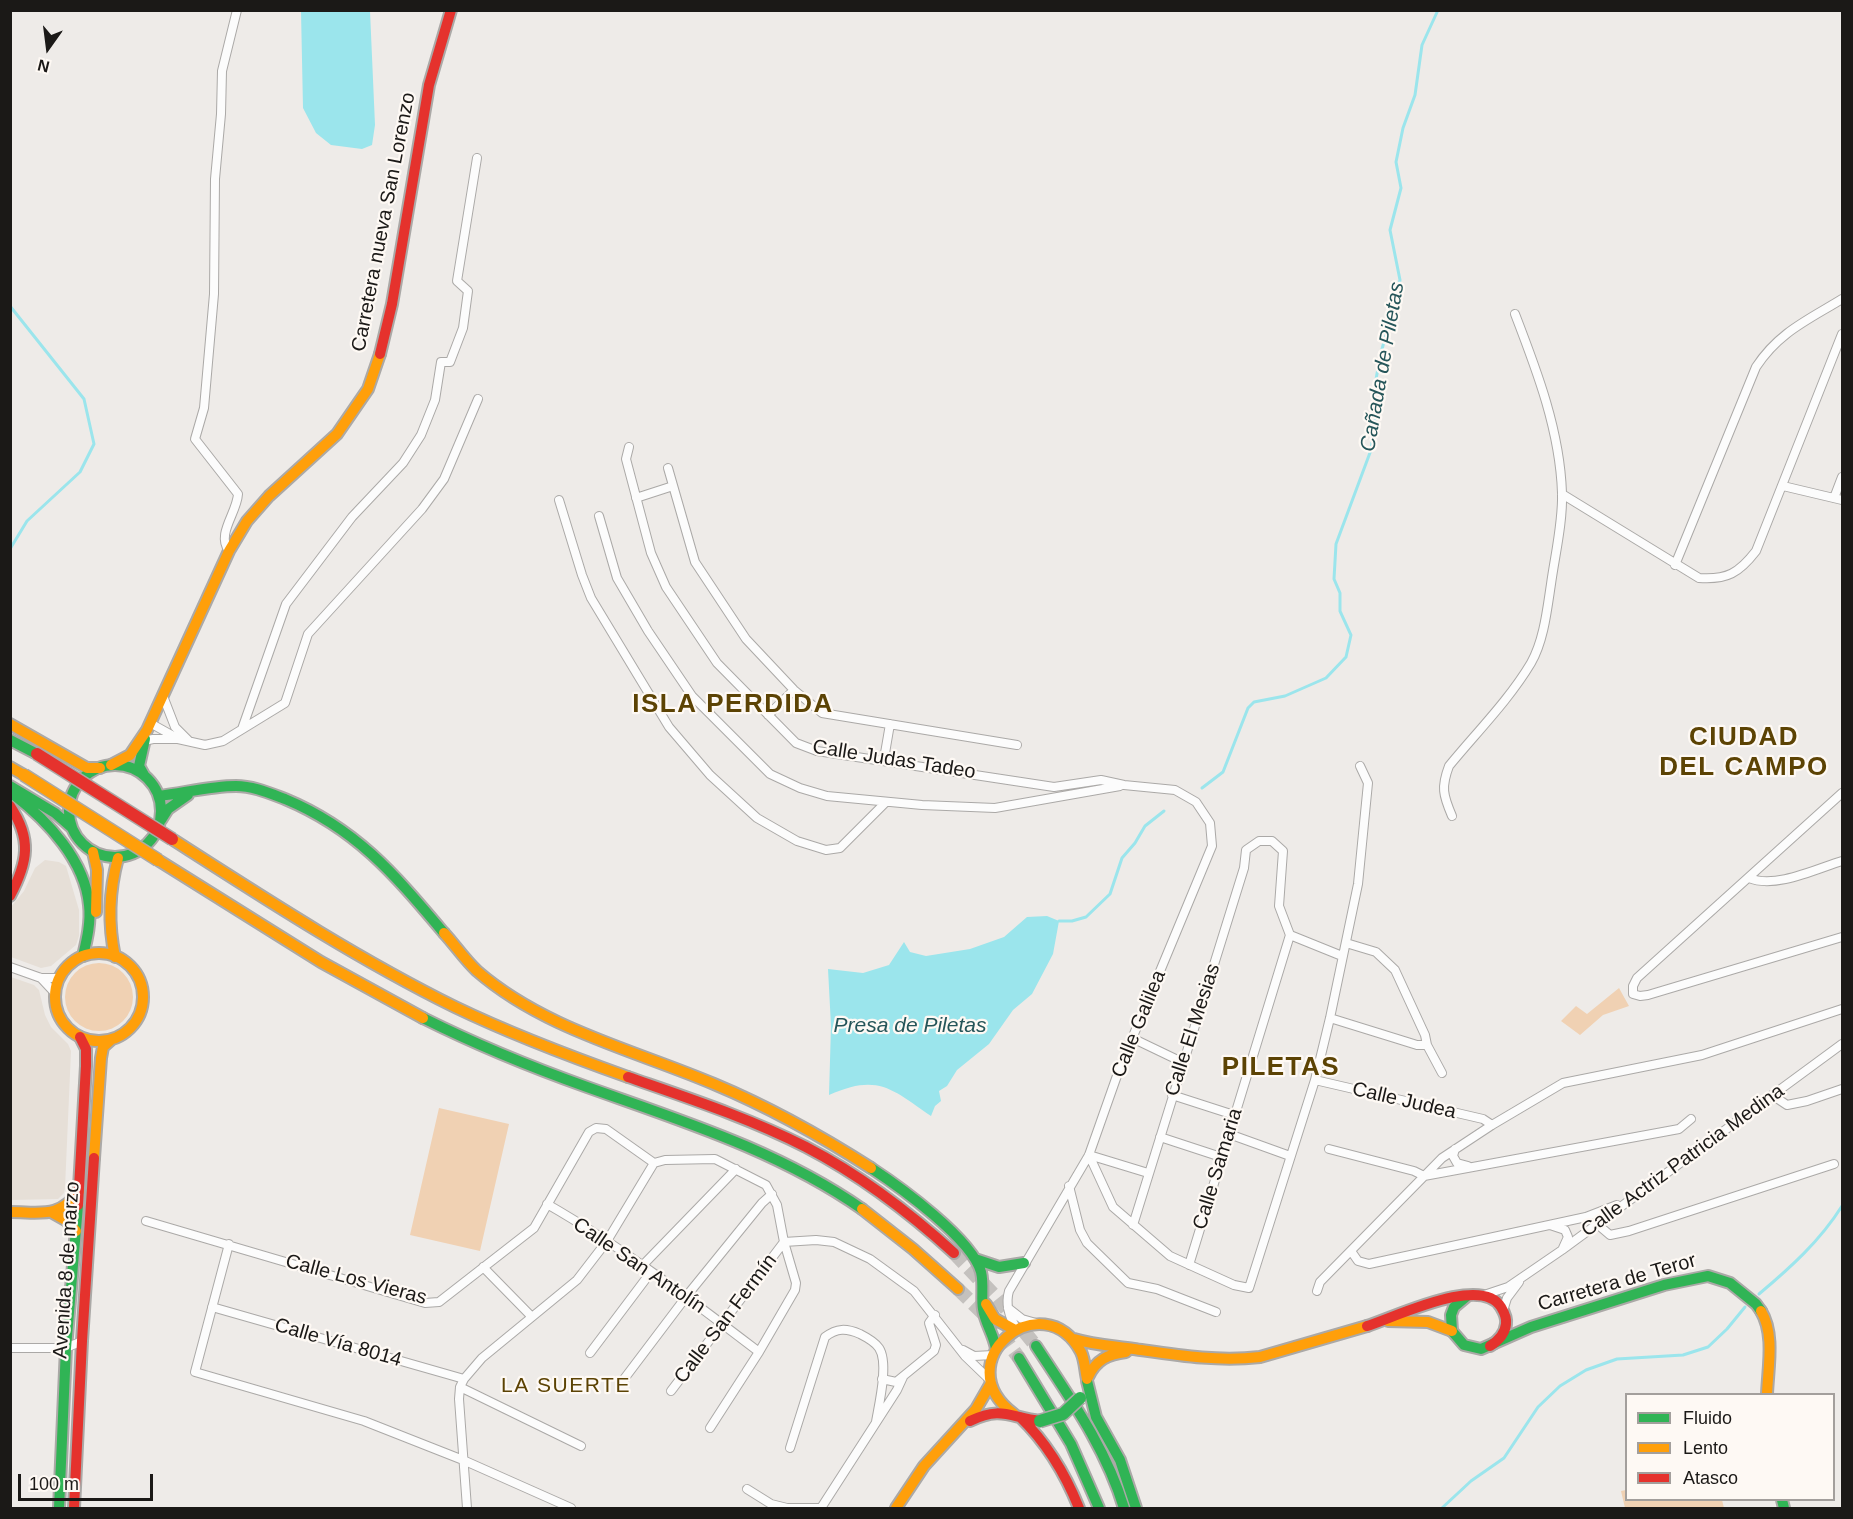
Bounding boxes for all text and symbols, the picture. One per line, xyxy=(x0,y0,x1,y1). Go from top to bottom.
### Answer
north arrow xyxy=(18,18,78,78)
text: N xyxy=(36,56,51,76)
street label: Carretera nueva San Lorenzo xyxy=(347,90,421,354)
water label: Cañada de Piletas xyxy=(1356,280,1410,454)
district label: ISLA PERDIDA xyxy=(632,689,834,721)
district label: CIUDAD DEL CAMPO xyxy=(1659,722,1829,784)
street label: Calle Judas Tadeo xyxy=(811,735,977,785)
street label: Calle El Mesias xyxy=(1160,961,1226,1099)
street label: Calle Galilea xyxy=(1107,967,1171,1081)
water label: Presa de Piletas xyxy=(834,1013,986,1039)
district label: PILETAS xyxy=(1222,1052,1340,1084)
street label: Calle Judea xyxy=(1350,1077,1458,1125)
street label: Calle Actriz Patricia Medina xyxy=(1577,1079,1789,1243)
street label: Calle Samaria xyxy=(1188,1105,1248,1233)
street label: Avenida 8 de marzo xyxy=(49,1181,85,1359)
street label: Calle San Antolín xyxy=(568,1213,710,1319)
street label: Carretera de Teror xyxy=(1535,1249,1699,1317)
street label: Calle Los Vieras xyxy=(283,1250,429,1310)
street label: Calle San Fermín xyxy=(670,1250,782,1388)
street label: Calle Vía 8014 xyxy=(272,1313,404,1373)
district label: LA SUERTE xyxy=(501,1373,631,1399)
legend xyxy=(1625,1393,1835,1501)
text: Fluido xyxy=(1683,1408,1732,1428)
text: Lento xyxy=(1683,1438,1728,1458)
scale bar xyxy=(21,1462,156,1500)
text: Atasco xyxy=(1683,1468,1738,1488)
text: 100 m xyxy=(29,1474,79,1494)

